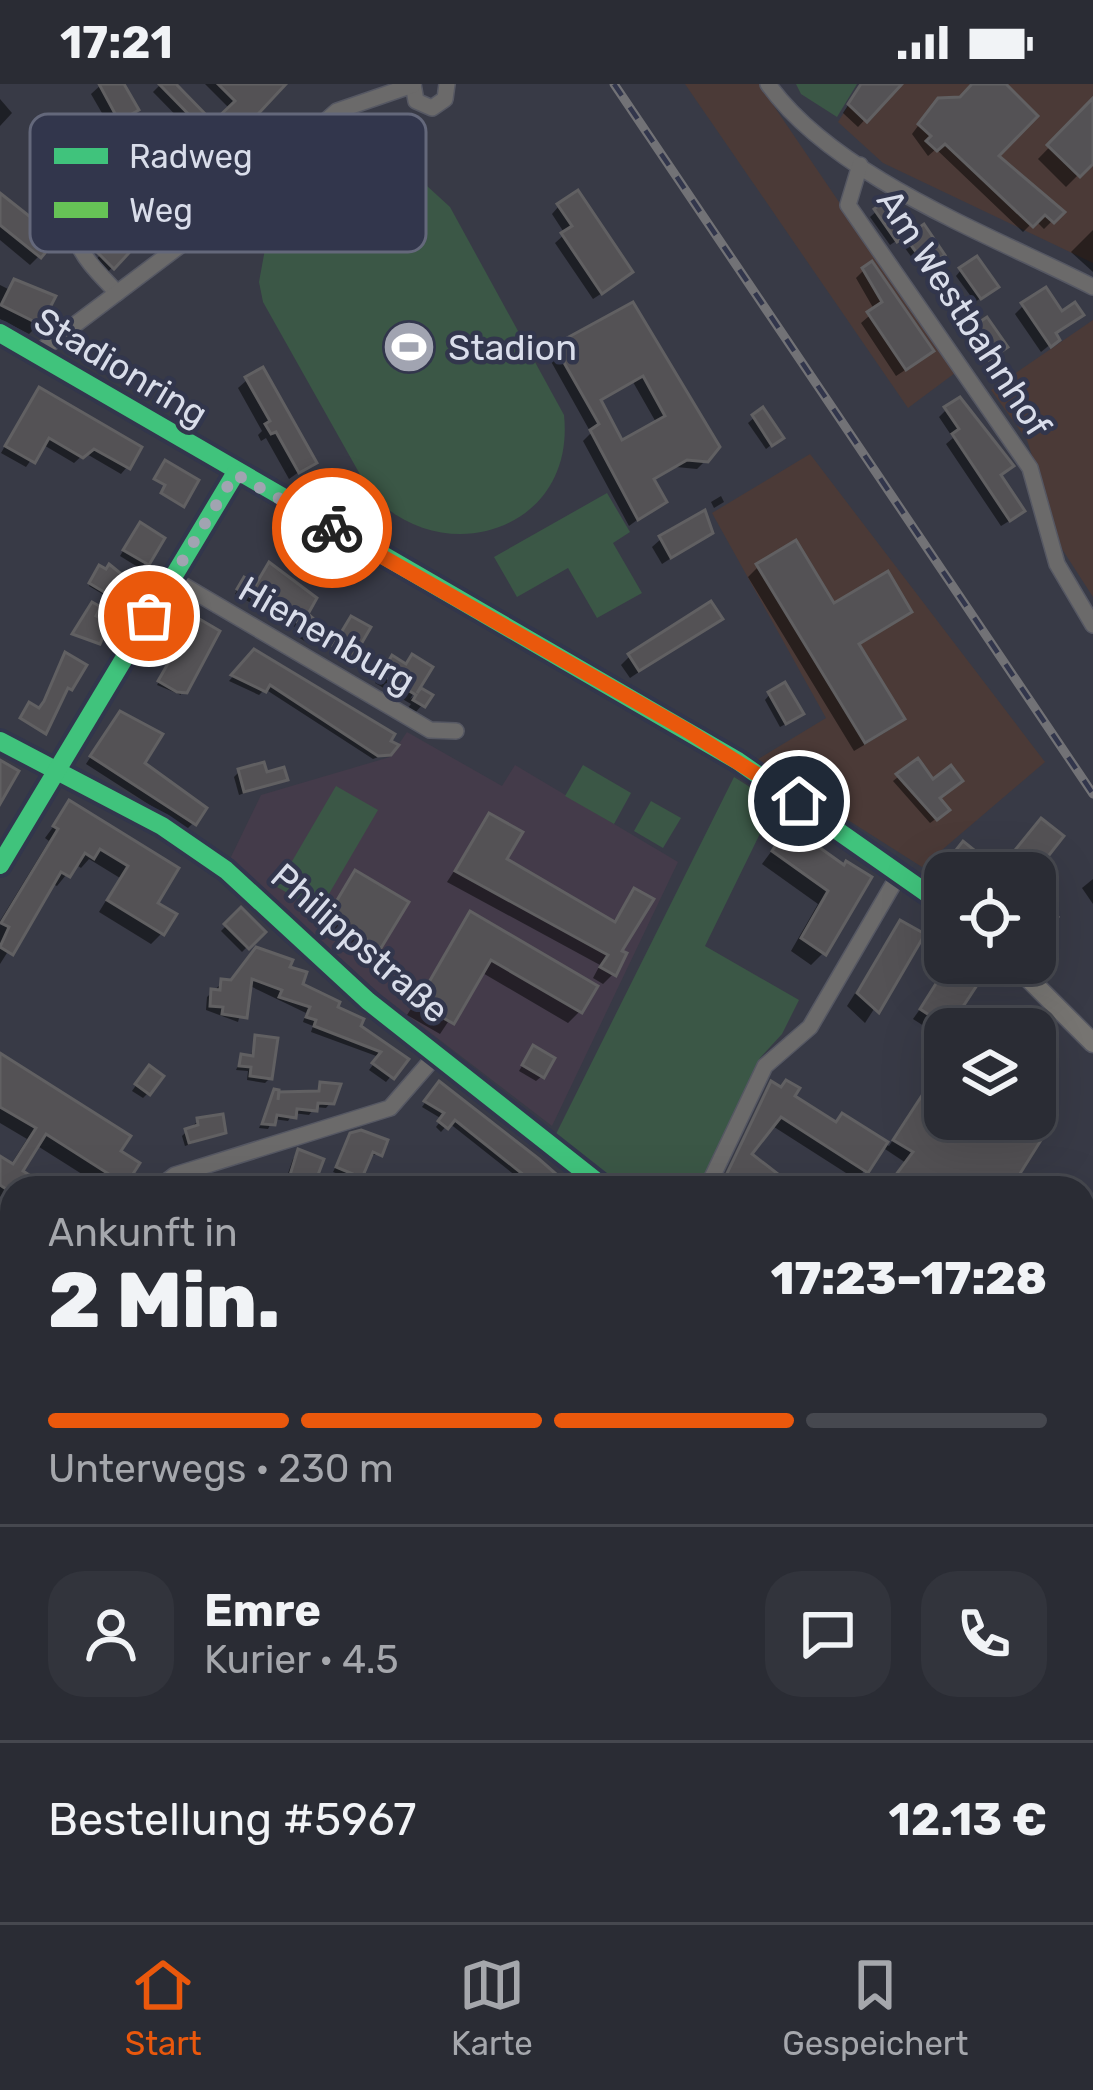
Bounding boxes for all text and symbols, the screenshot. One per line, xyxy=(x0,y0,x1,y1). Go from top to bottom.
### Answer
text: 17:21 xyxy=(60,16,173,69)
legend xyxy=(30,114,426,252)
text: Radweg xyxy=(129,137,253,176)
street label: Am Westbahnhof xyxy=(868,181,1060,445)
text: Weg xyxy=(129,191,193,230)
street label: Stadionring xyxy=(27,298,215,436)
sports icon: Stadion xyxy=(381,319,437,375)
place label: Stadion xyxy=(448,326,577,369)
courier xyxy=(272,468,392,588)
icon: bike xyxy=(299,495,365,561)
pin xyxy=(98,565,200,667)
street label: Hienenburg xyxy=(231,567,423,703)
icon: bag xyxy=(116,583,182,649)
pin xyxy=(748,750,850,852)
icon: home xyxy=(766,768,832,834)
map controls xyxy=(924,852,1056,1140)
button: locate xyxy=(924,852,1056,984)
street label: Philippstraße xyxy=(262,854,458,1032)
button: layers xyxy=(924,1008,1056,1140)
text: Ankunft in xyxy=(48,1210,238,1256)
text: 17:23–17:28 xyxy=(771,1252,1047,1305)
text: 2 Min. xyxy=(48,1254,280,1347)
text: Unterwegs · 230 m xyxy=(48,1446,394,1492)
button: person xyxy=(48,1571,174,1697)
button: chat xyxy=(765,1571,891,1697)
button: phone xyxy=(921,1571,1047,1697)
text: Emre xyxy=(204,1584,321,1637)
text: Kurier · 4.5 xyxy=(204,1637,399,1683)
text: Bestellung #5967 xyxy=(48,1793,416,1846)
text: 12.13 € xyxy=(889,1793,1047,1846)
tab: Start xyxy=(125,1952,202,2063)
tab: Karte xyxy=(451,1952,533,2063)
tab: Gespeichert xyxy=(782,1952,968,2063)

